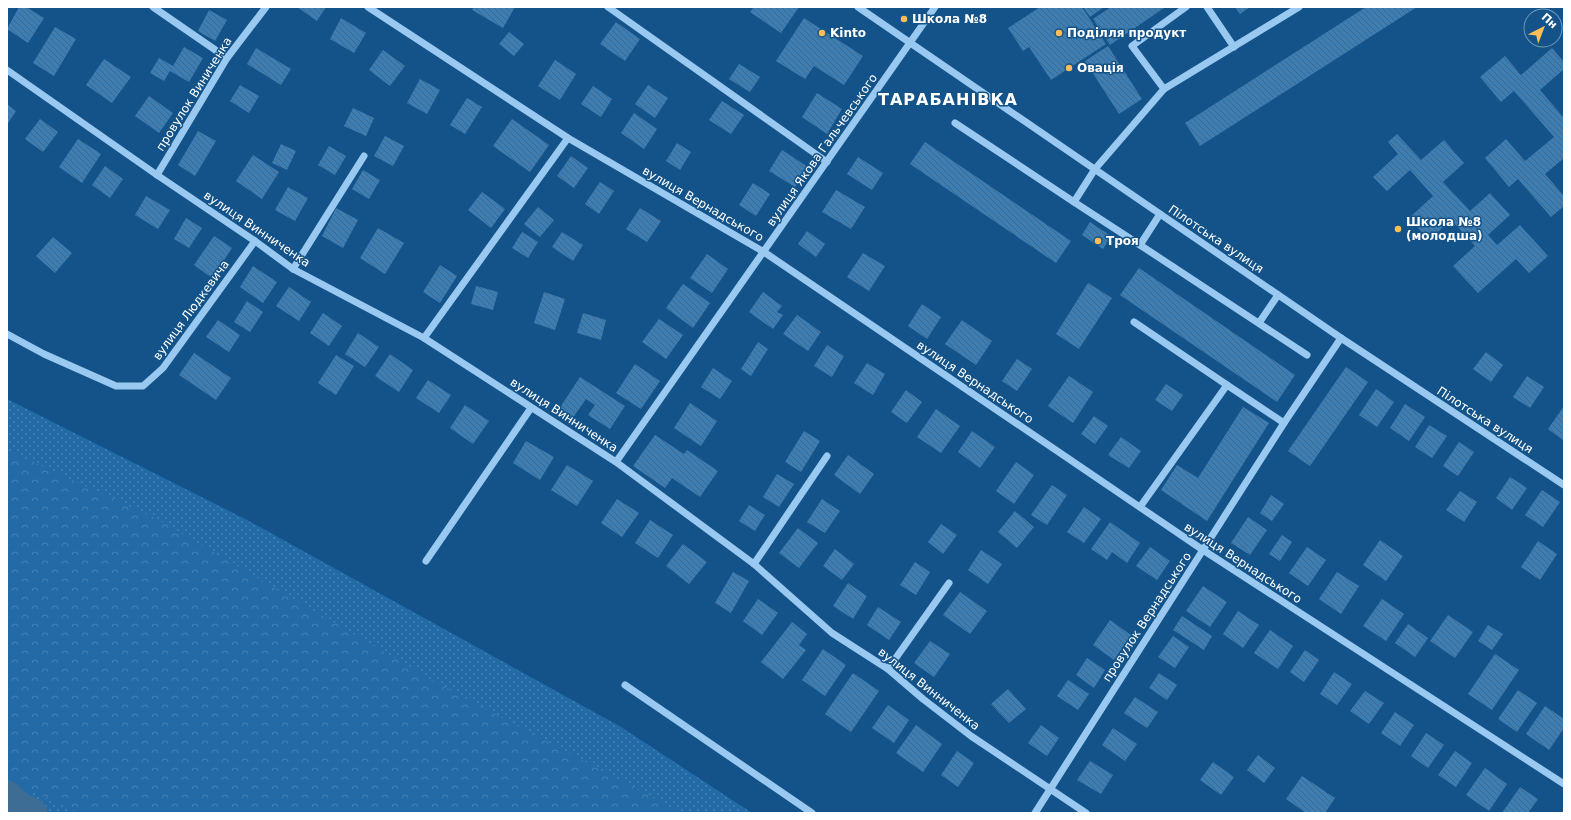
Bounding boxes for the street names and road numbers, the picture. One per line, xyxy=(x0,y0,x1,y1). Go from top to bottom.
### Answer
street label: провулок Виниченка xyxy=(153,34,235,154)
street label: вулиця Якова Гальчевського xyxy=(764,71,880,229)
street label: вулиця Вернадського xyxy=(640,164,766,244)
street label: вулиця Винниченка xyxy=(201,188,313,270)
street label: Пілотська вулиця xyxy=(1166,202,1266,276)
street label: вулиця Людкевича xyxy=(150,257,232,363)
street label: вулиця Вернадського xyxy=(914,338,1036,426)
street label: вулиця Винниченка xyxy=(508,375,620,455)
street label: Пілотська вулиця xyxy=(1434,384,1536,456)
street label: вулиця Вернадського xyxy=(1182,520,1304,606)
street label: провулок Вернадського xyxy=(1100,550,1194,684)
street label: вулиця Винниченка xyxy=(875,645,983,733)

